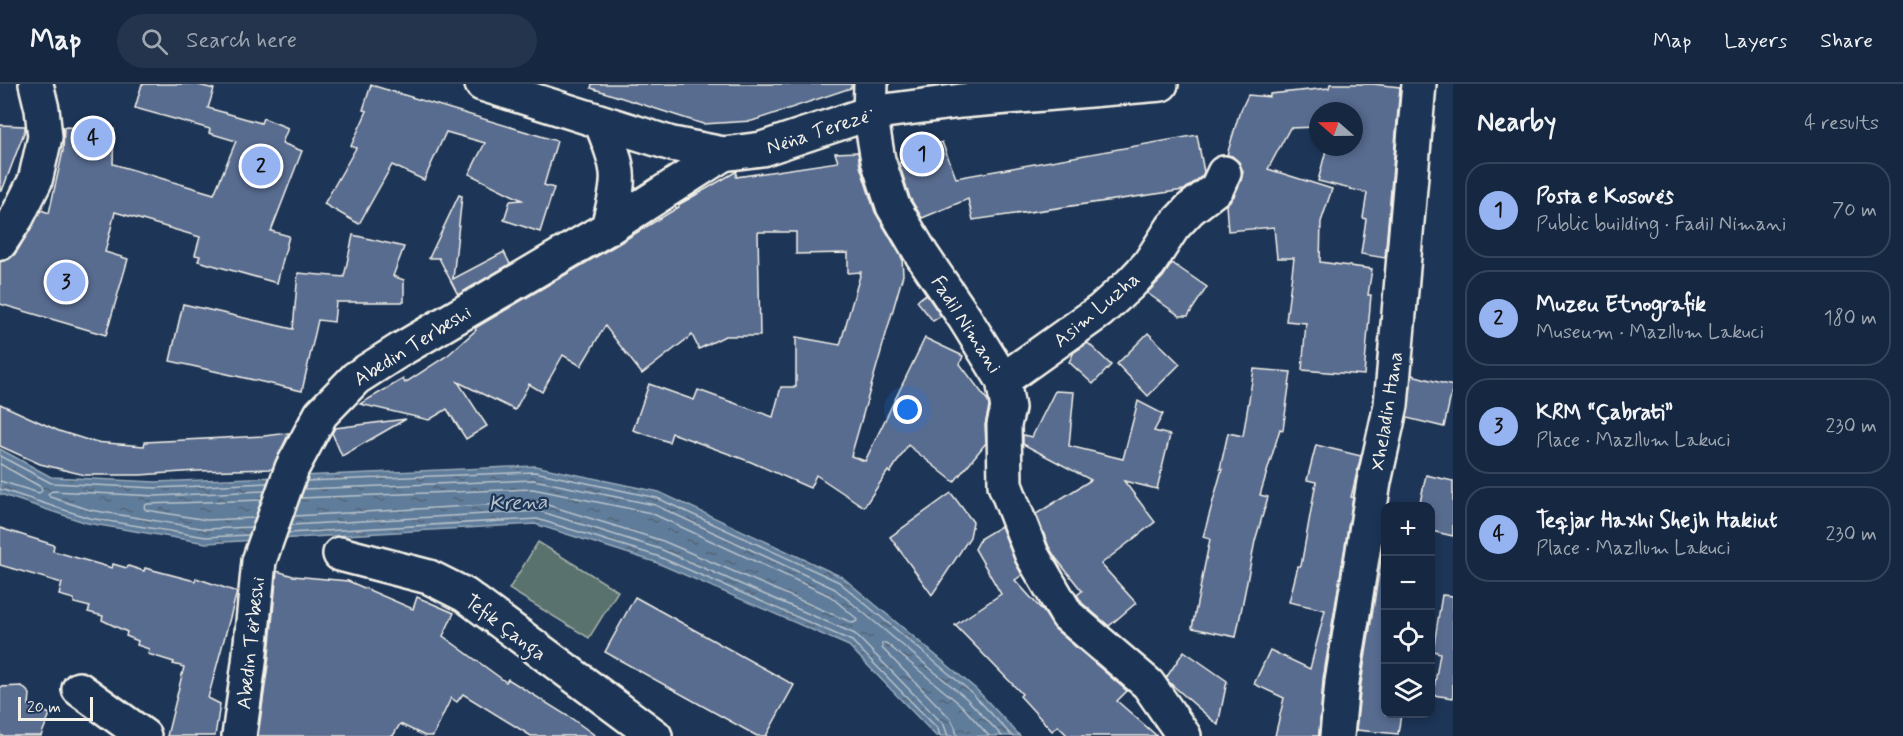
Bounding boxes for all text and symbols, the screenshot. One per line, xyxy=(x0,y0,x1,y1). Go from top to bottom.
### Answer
search box xyxy=(117,14,537,68)
text: Map xyxy=(30,23,81,60)
icon: search xyxy=(138,25,171,58)
text: Search here xyxy=(186,27,297,55)
text: Map xyxy=(1653,27,1691,55)
text: Layers xyxy=(1724,27,1787,55)
text: Share xyxy=(1820,27,1873,55)
street label: Nëna Terezë xyxy=(763,101,878,162)
north arrow xyxy=(1309,102,1363,156)
text: Nearby xyxy=(1477,106,1556,140)
text: 4 results xyxy=(1804,110,1879,137)
pin: 4 xyxy=(74,116,112,160)
pin: 1 xyxy=(902,132,942,176)
pin: 2 xyxy=(242,144,280,188)
text: Posta e Kosovës xyxy=(1536,183,1674,211)
text: 1 xyxy=(1494,197,1503,224)
text: 70 m xyxy=(1832,197,1877,224)
text: Public building · Fadil Nimani xyxy=(1536,211,1786,238)
pin: 3 xyxy=(46,260,86,304)
street label: Asim Luzha xyxy=(1048,266,1146,354)
street label: Fadil Nimani xyxy=(924,271,1008,379)
text: Muzeu Etnografik xyxy=(1536,291,1706,319)
street label: Abedin Terbeshi xyxy=(349,299,477,393)
text: 2 xyxy=(1494,305,1503,332)
text: 180 m xyxy=(1824,305,1877,332)
text: Museum · Mazllum Lakuci xyxy=(1536,319,1764,346)
street label: Xheladin Hana xyxy=(1365,350,1410,473)
your location xyxy=(893,395,922,424)
text: KRM “Çabrati” xyxy=(1536,399,1673,427)
text: 3 xyxy=(1494,413,1503,440)
text: 230 m xyxy=(1825,413,1877,440)
text: Place · Mazllum Lakuci xyxy=(1536,427,1731,454)
water label: Krena xyxy=(488,488,548,518)
map controls xyxy=(1381,502,1435,718)
button: + xyxy=(1381,502,1435,556)
text: Teqjar Haxhi Shejh Hakiut xyxy=(1536,507,1778,535)
text: 4 xyxy=(1493,521,1504,548)
text: 230 m xyxy=(1825,521,1877,548)
text: Place · Mazllum Lakuci xyxy=(1536,535,1731,562)
button: − xyxy=(1381,556,1435,610)
street label: Abedin Tërbeshi xyxy=(231,575,272,711)
street label: Tefik Çanga xyxy=(458,589,551,669)
button: locate xyxy=(1381,610,1435,664)
button: layers xyxy=(1381,664,1435,718)
scale bar xyxy=(18,694,93,722)
text: 20 m xyxy=(27,697,61,718)

